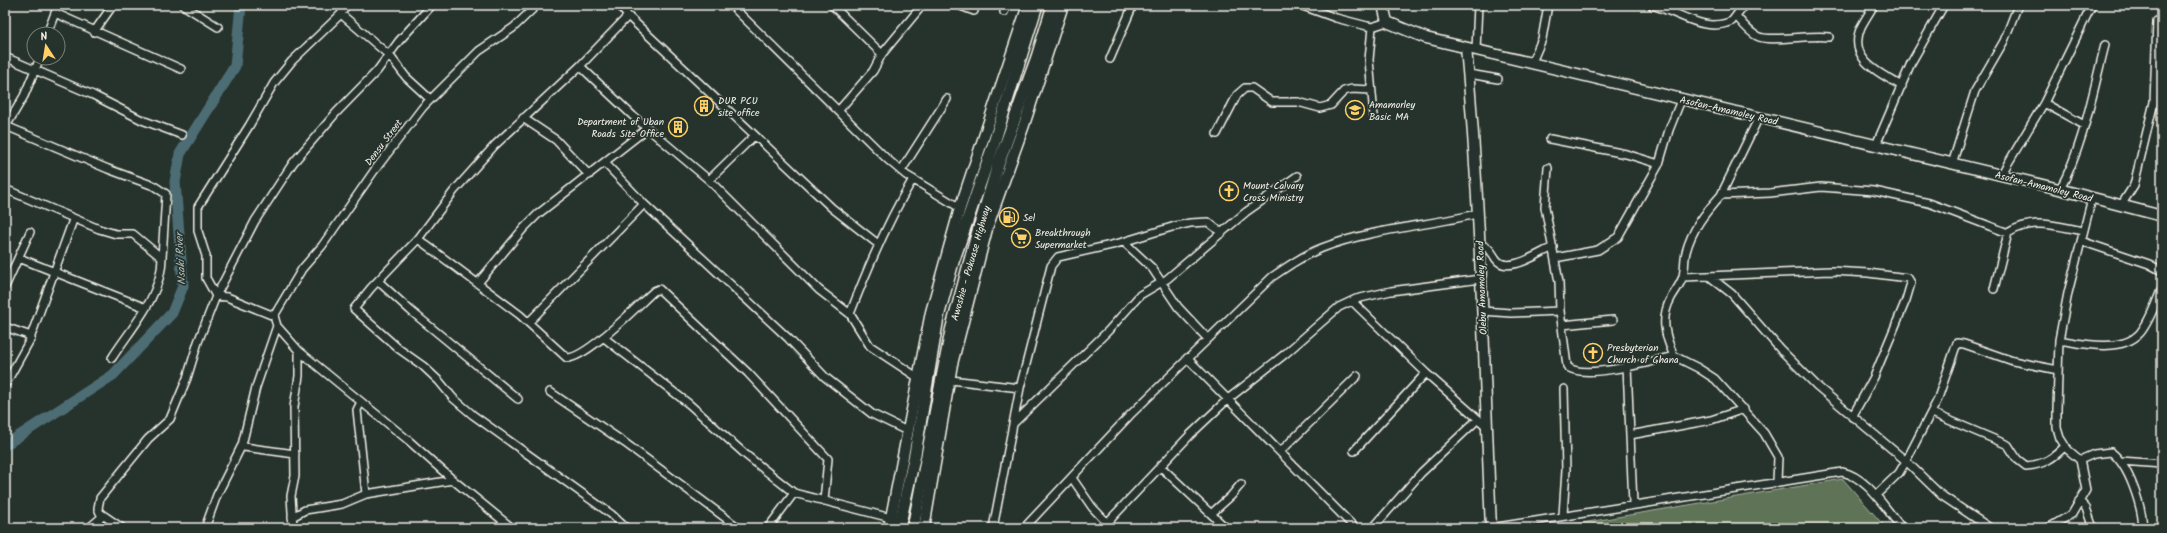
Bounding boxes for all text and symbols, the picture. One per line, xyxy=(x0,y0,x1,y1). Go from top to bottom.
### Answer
north arrow xyxy=(26,26,66,66)
text: N xyxy=(39,28,49,47)
street label: Asofan-Amamoley Road xyxy=(1678,92,1780,130)
place label: DUR PCU site office xyxy=(718,93,760,121)
building icon: DUR PCU site office xyxy=(693,95,715,117)
place label: Amamorley Basic MA xyxy=(1369,97,1415,125)
school or university icon: Amamorley Basic MA xyxy=(1344,99,1366,121)
place label: Department of Uban Roads Site Office xyxy=(577,114,664,142)
street label: Densu Street xyxy=(361,116,407,169)
building icon: Department of Uban Roads Site Office xyxy=(667,116,689,138)
street label: Asofan-Amamoley Road xyxy=(1993,167,2095,207)
place label: Mount Calvary Cross Ministry xyxy=(1243,178,1304,206)
church icon: Mount Calvary Cross Ministry xyxy=(1218,180,1240,202)
street label: Awoshie - Pokuase Highway xyxy=(947,204,995,323)
fuel station icon: Sel xyxy=(998,206,1020,228)
place label: Sel xyxy=(1023,210,1036,226)
place label: Breakthrough Supermarket xyxy=(1035,225,1091,253)
supermarket icon: Breakthrough Supermarket xyxy=(1010,227,1032,249)
water label: Nsaki River xyxy=(171,230,191,285)
street label: Olebu Amamoley Road xyxy=(1472,240,1492,335)
place label: Presbyterian Church of Ghana xyxy=(1607,340,1679,368)
church icon: Presbyterian Church of Ghana xyxy=(1582,342,1604,364)

